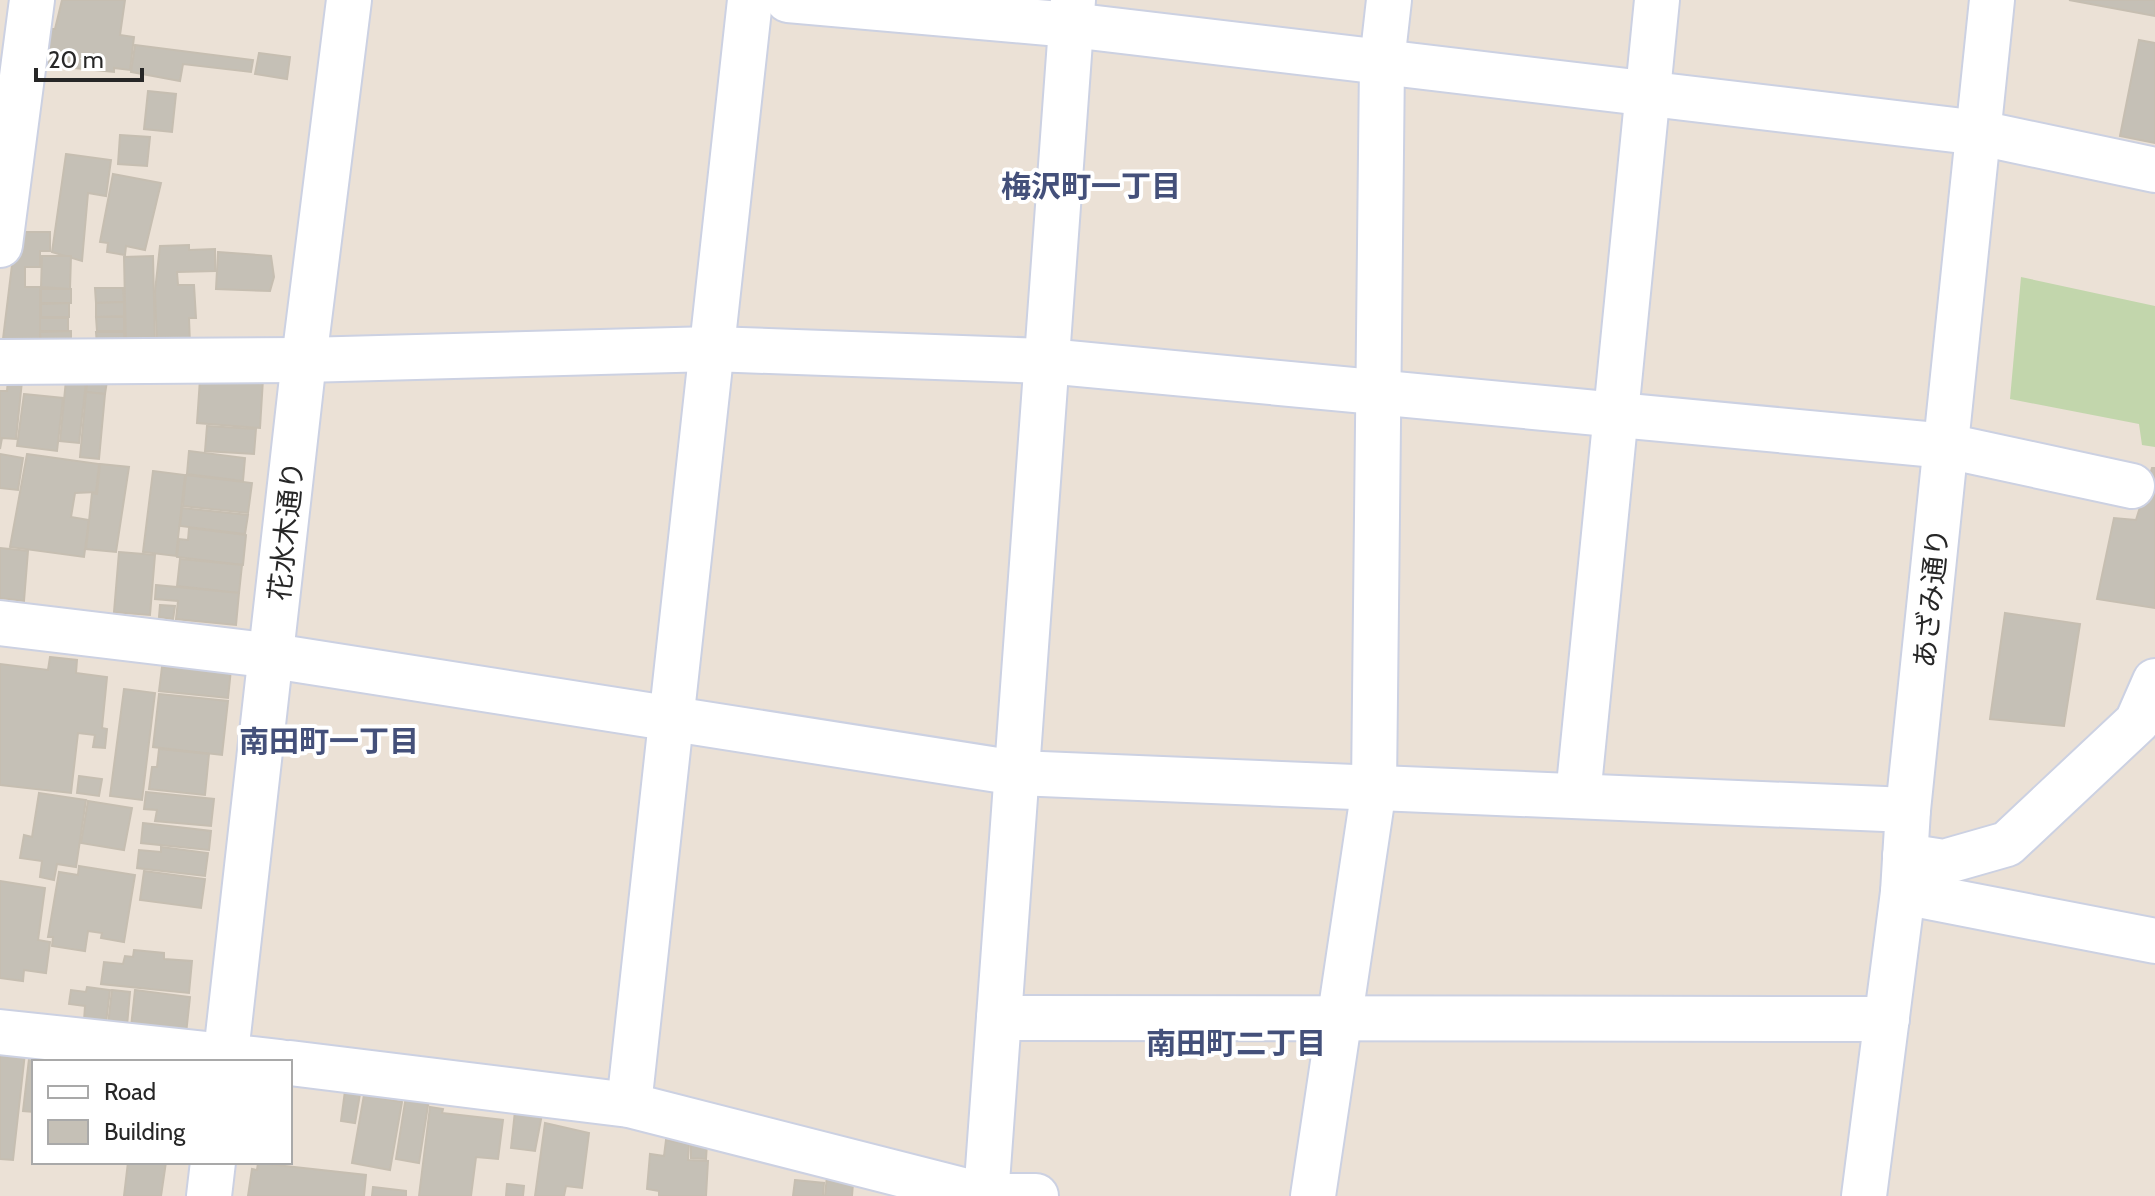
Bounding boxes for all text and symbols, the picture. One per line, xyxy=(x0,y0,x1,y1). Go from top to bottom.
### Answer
scale bar xyxy=(36,32,142,82)
text: 20 m xyxy=(48,45,104,74)
district label: 梅沢町一丁目 xyxy=(1001,168,1181,205)
street label: 花水木通り xyxy=(262,460,310,602)
street label: あざみ通り xyxy=(1907,527,1955,669)
district label: 南田町一丁目 xyxy=(239,723,419,760)
district label: 南田町二丁目 xyxy=(1146,1025,1326,1062)
legend xyxy=(32,1060,292,1164)
text: Road xyxy=(104,1077,156,1106)
text: Building xyxy=(104,1117,186,1146)

